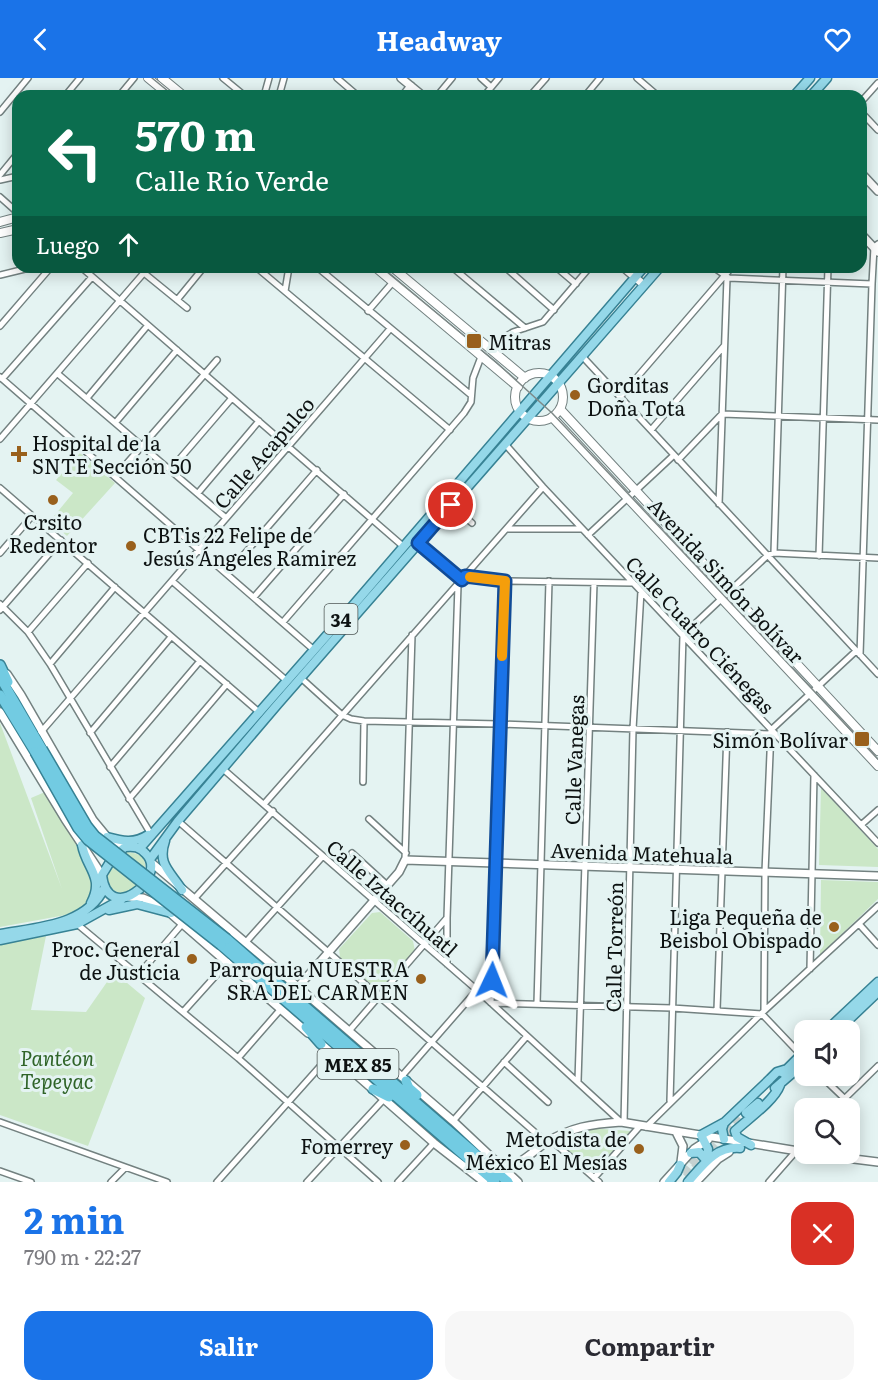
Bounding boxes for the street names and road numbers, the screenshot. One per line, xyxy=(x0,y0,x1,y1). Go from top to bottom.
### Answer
street label: Calle Acapulco xyxy=(206,389,320,515)
street label: Avenida Simón Bolívar xyxy=(642,490,812,670)
street label: Calle Cuatro Ciénegas xyxy=(620,548,782,720)
road number: 34 xyxy=(324,604,358,634)
street label: Calle Vanegas xyxy=(556,694,590,826)
street label: Calle Iztaccíhuatl xyxy=(321,831,465,963)
street label: Avenida Matehuala xyxy=(550,834,734,870)
street label: Calle Torreón xyxy=(597,881,629,1013)
road number: MEX 85 xyxy=(318,1049,398,1079)

